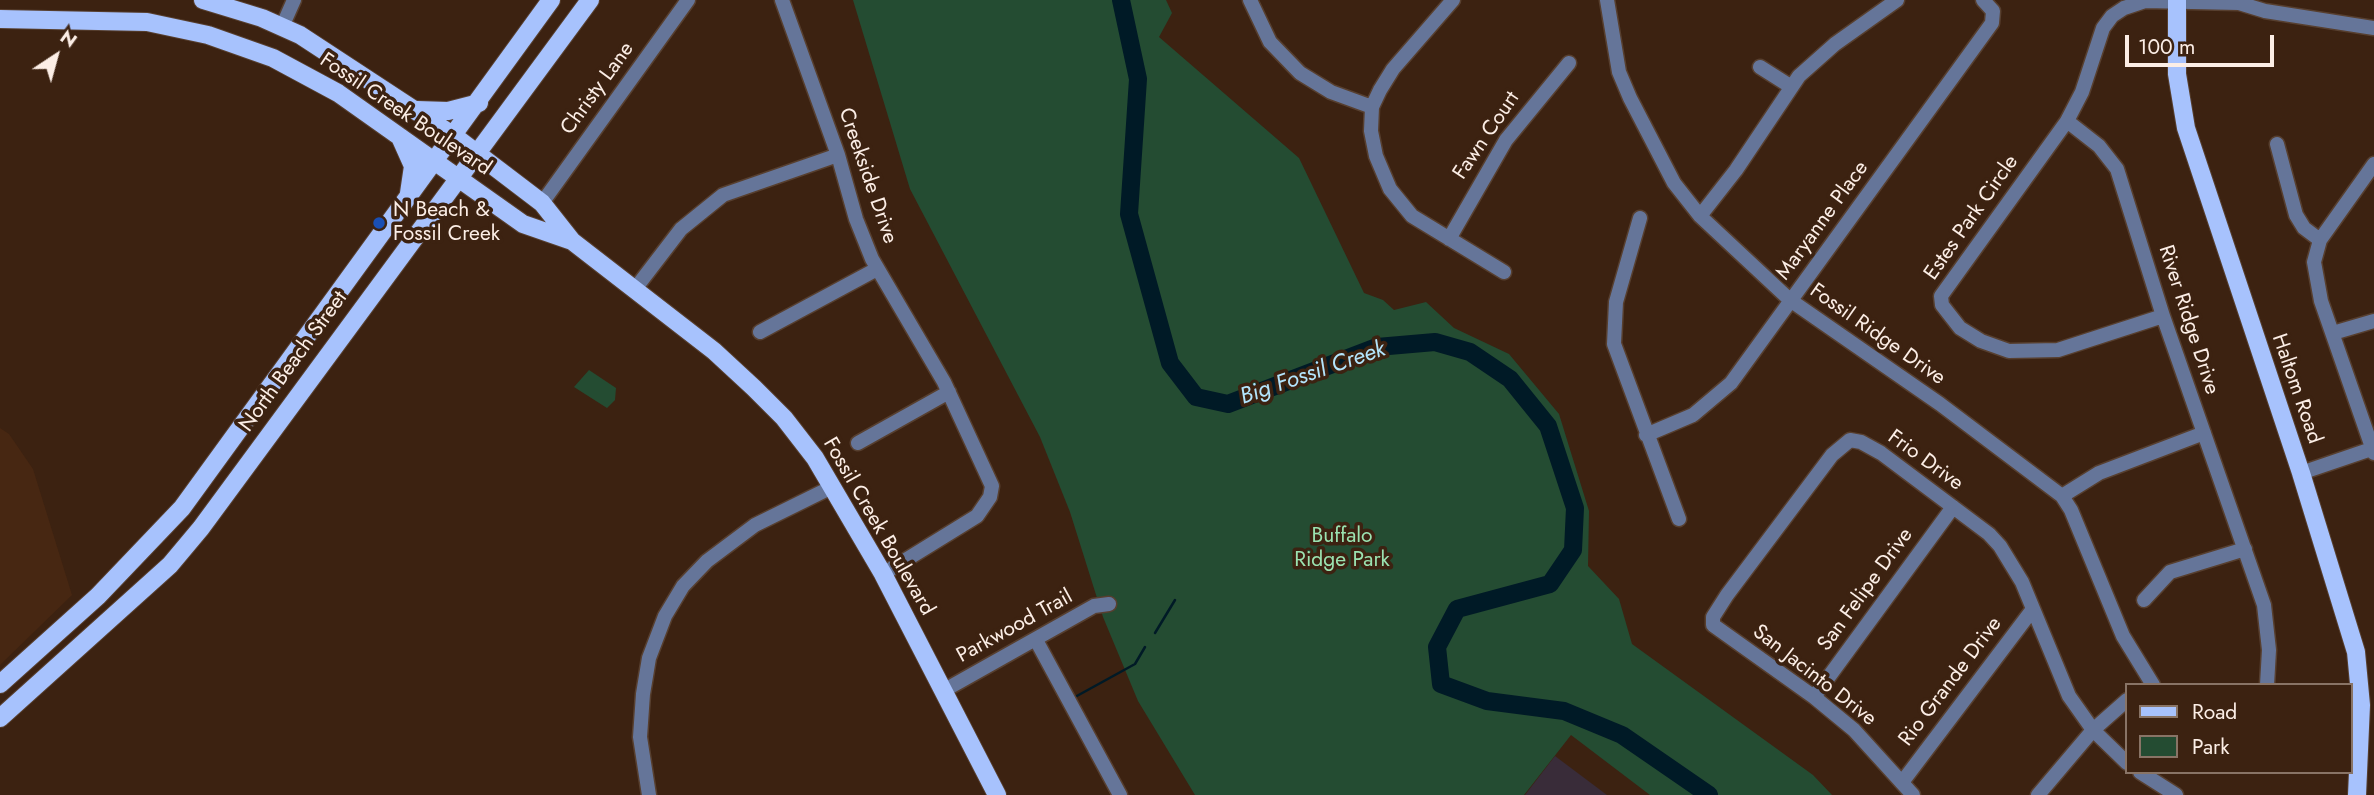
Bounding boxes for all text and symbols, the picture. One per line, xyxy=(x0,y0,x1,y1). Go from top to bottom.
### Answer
north arrow xyxy=(21,21,91,91)
scale bar xyxy=(2129,21,2278,65)
text: N xyxy=(55,23,83,54)
text: 100 m xyxy=(2138,32,2195,62)
street label: Christy Lane xyxy=(556,38,640,140)
street label: Fossil Creek Boulevard xyxy=(314,48,496,182)
street label: Fawn Court xyxy=(1448,87,1526,185)
street label: Creekside Drive xyxy=(832,105,902,247)
street label: Estes Park Circle xyxy=(1920,151,2024,285)
street label: Maryanne Place xyxy=(1771,157,1875,285)
place label: N Beach & Fossil Creek xyxy=(393,198,500,248)
marker: N Beach & Fossil Creek xyxy=(371,215,387,231)
street label: River Ridge Drive xyxy=(2152,242,2224,398)
street label: Fossil Ridge Drive xyxy=(1804,279,1950,391)
street label: North Beach Street xyxy=(235,287,353,437)
street label: Haltom Road xyxy=(2265,331,2327,447)
water label: Big Fossil Creek xyxy=(1237,336,1389,412)
street label: Frio Drive xyxy=(1882,425,1968,497)
street label: Fossil Creek Boulevard xyxy=(817,434,939,620)
park label: Buffalo Ridge Park xyxy=(1294,524,1390,574)
street label: San Felipe Drive xyxy=(1813,524,1919,656)
street label: Parkwood Trail xyxy=(953,585,1077,669)
street label: Rio Grande Drive xyxy=(1894,612,2008,752)
street label: San Jacinto Drive xyxy=(1747,620,1881,732)
legend xyxy=(2126,683,2353,774)
text: Road xyxy=(2192,697,2237,727)
text: Park xyxy=(2192,732,2229,762)

